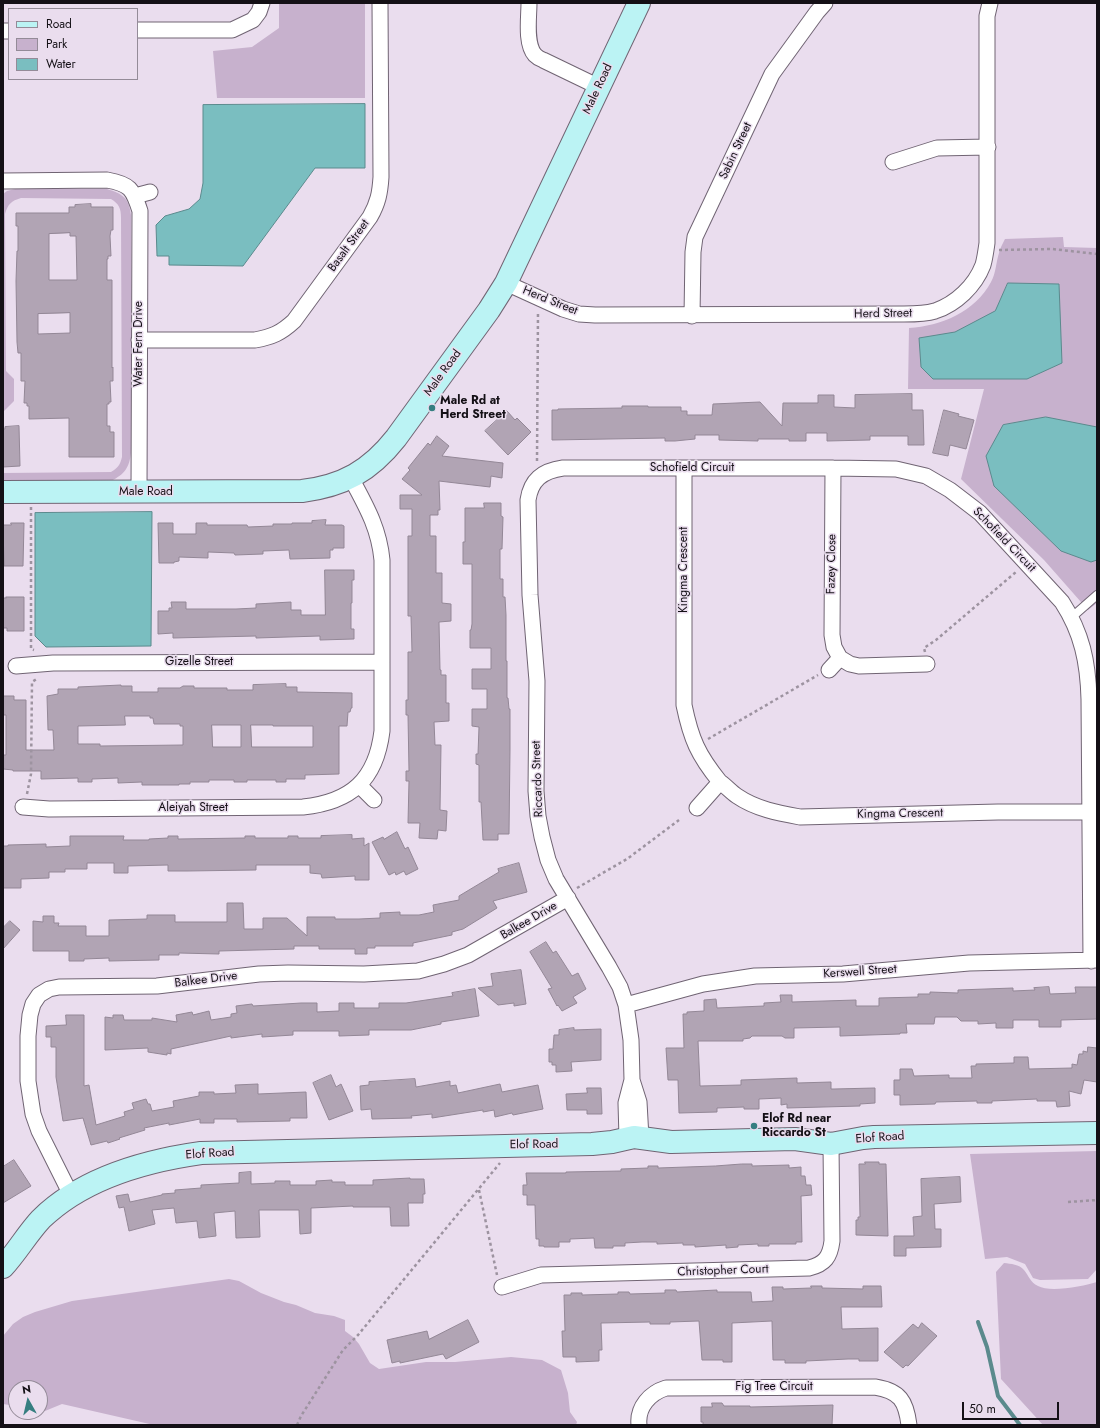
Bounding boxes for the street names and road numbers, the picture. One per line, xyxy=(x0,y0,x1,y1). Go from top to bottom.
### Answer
street label: Male Road xyxy=(580,62,616,116)
street label: Sabin Street xyxy=(717,120,755,182)
street label: Basalt Street xyxy=(325,217,373,275)
street label: Herd Street xyxy=(520,283,580,319)
street label: Water Fern Drive xyxy=(132,301,146,387)
street label: Herd Street xyxy=(854,306,912,322)
street label: Male Road xyxy=(421,347,465,399)
street label: Schofield Circuit xyxy=(650,461,734,475)
street label: Male Road xyxy=(119,485,173,499)
street label: Schofield Circuit xyxy=(970,505,1038,575)
street label: Kingma Crescent xyxy=(677,527,691,613)
street label: Fazey Close xyxy=(824,534,840,594)
street label: Gizelle Street xyxy=(165,655,233,669)
street label: Riccardo Street xyxy=(529,740,547,818)
street label: Aleiyah Street xyxy=(158,801,228,815)
street label: Kingma Crescent xyxy=(857,806,943,822)
street label: Balkee Drive xyxy=(498,899,560,943)
street label: Kerswell Street xyxy=(823,962,897,982)
street label: Balkee Drive xyxy=(174,969,238,991)
street label: Elof Road xyxy=(855,1129,905,1147)
street label: Elof Road xyxy=(509,1137,559,1153)
street label: Elof Road xyxy=(185,1145,235,1163)
street label: Christopher Court xyxy=(677,1262,769,1280)
street label: Fig Tree Circuit xyxy=(735,1380,813,1394)

